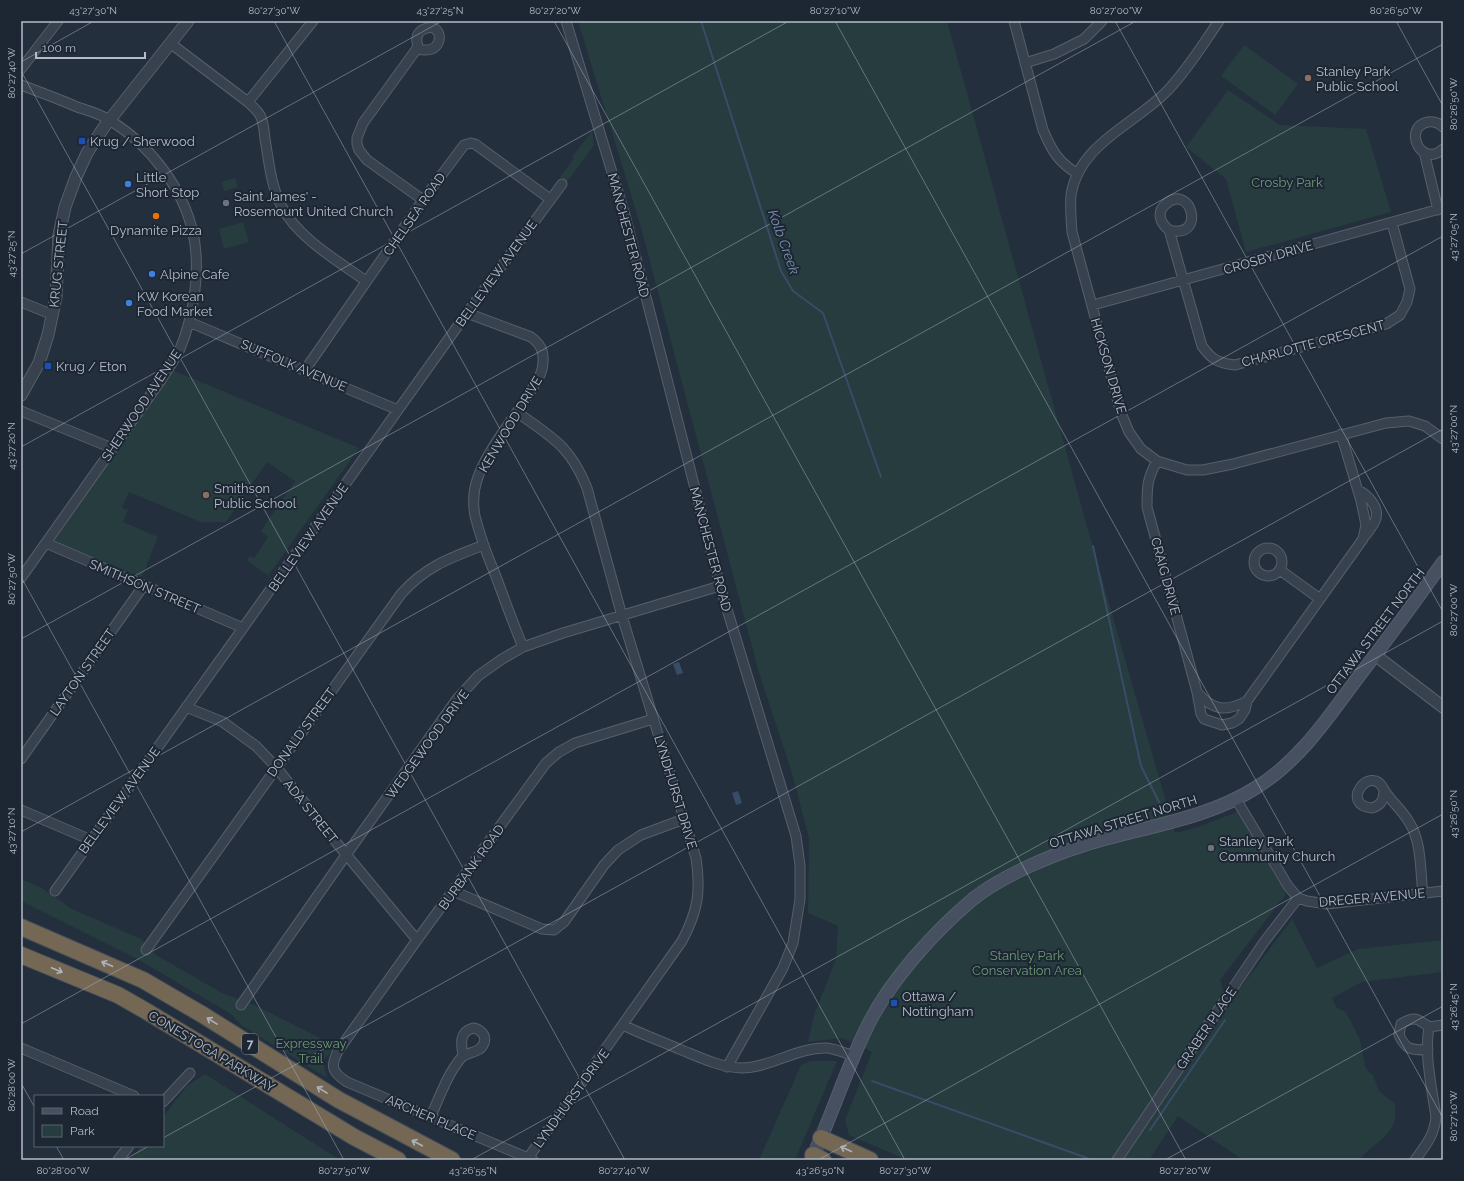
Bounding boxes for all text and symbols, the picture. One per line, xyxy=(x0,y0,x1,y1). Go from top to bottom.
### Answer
text: 43°27'30"N xyxy=(69,5,117,16)
text: 80°27'30"W xyxy=(248,5,300,16)
text: 43°27'25"N xyxy=(416,5,464,16)
text: 80°27'20"W xyxy=(529,5,581,16)
text: 80°27'10"W xyxy=(810,5,861,16)
text: 80°27'00"W xyxy=(1090,5,1143,16)
text: 80°26'50"W xyxy=(1370,5,1423,16)
scale bar xyxy=(36,34,145,60)
text: 100 m xyxy=(42,41,76,55)
text: 80°27'40"W xyxy=(6,47,17,99)
place label: Stanley Park Public School xyxy=(1316,64,1399,94)
marker: Stanley Park Public School xyxy=(1303,73,1313,83)
text: 80°26'50"W xyxy=(1448,77,1459,130)
place label: Krug / Sherwood xyxy=(90,134,195,149)
marker: Krug / Sherwood xyxy=(77,136,87,146)
place label: Little Short Stop xyxy=(136,170,199,200)
street label: CHELSEA ROAD xyxy=(380,170,449,259)
street label: MANCHESTER ROAD xyxy=(605,171,652,299)
park label: Crosby Park xyxy=(1251,175,1323,190)
marker: Little Short Stop xyxy=(123,179,133,189)
place label: Saint James' - Rosemount United Church xyxy=(234,189,393,219)
marker: Saint James' - Rosemount United Church xyxy=(221,198,231,208)
water label: Kolb Creek xyxy=(765,207,803,277)
marker: Dynamite Pizza xyxy=(151,211,161,221)
text: 43°27'05"N xyxy=(1448,213,1459,261)
street label: BELLEVIEW AVENUE xyxy=(453,217,540,330)
street label: KRUG STREET xyxy=(46,220,71,308)
place label: Dynamite Pizza xyxy=(110,223,202,238)
text: 43°27'25"N xyxy=(6,230,17,278)
street label: CROSBY DRIVE xyxy=(1222,238,1315,277)
place label: Alpine Cafe xyxy=(160,267,230,282)
marker: Alpine Cafe xyxy=(147,269,157,279)
place label: KW Korean Food Market xyxy=(137,289,213,319)
marker: KW Korean Food Market xyxy=(124,298,134,308)
street label: HICKSON DRIVE xyxy=(1088,317,1129,416)
street label: CHARLOTTE CRESCENT xyxy=(1240,317,1386,370)
street label: SUFFOLK AVENUE xyxy=(238,336,349,395)
street label: SHERWOOD AVENUE xyxy=(99,347,184,464)
place label: Krug / Eton xyxy=(56,359,127,374)
marker: Krug / Eton xyxy=(43,361,53,371)
street label: KENWOOD DRIVE xyxy=(476,373,545,475)
text: 43°27'00"N xyxy=(1448,405,1459,453)
text: 43°27'20"N xyxy=(6,422,17,470)
street label: BELLEVIEW AVENUE xyxy=(265,480,351,594)
place label: Smithson Public School xyxy=(214,481,297,511)
street label: MANCHESTER ROAD xyxy=(687,485,734,613)
marker: Smithson Public School xyxy=(201,490,211,500)
street label: CRAIG DRIVE xyxy=(1148,536,1183,617)
text: 80°27'50"W xyxy=(6,553,17,605)
street label: SMITHSON STREET xyxy=(87,556,203,617)
street label: OTTAWA STREET NORTH xyxy=(1323,565,1428,697)
text: 80°27'00"W xyxy=(1448,583,1459,636)
street label: LAYTON STREET xyxy=(47,626,118,719)
street label: DONALD STREET xyxy=(264,685,339,780)
street label: WEDGEWOOD DRIVE xyxy=(383,687,472,802)
street label: LYNDHURST DRIVE xyxy=(651,733,700,851)
street label: BELLEVIEW AVENUE xyxy=(76,744,163,857)
street label: ADA STREET xyxy=(280,776,341,846)
text: 43°26'50"N xyxy=(1448,790,1459,838)
street label: OTTAWA STREET NORTH xyxy=(1047,792,1199,851)
text: 43°27'10"N xyxy=(6,808,17,854)
street label: BURBANK ROAD xyxy=(435,822,507,913)
place label: Stanley Park Community Church xyxy=(1219,834,1335,864)
marker: Stanley Park Community Church xyxy=(1206,843,1216,853)
street label: DREGER AVENUE xyxy=(1318,885,1426,910)
park label: Stanley Park Conservation Area xyxy=(972,948,1082,978)
one-way arrow xyxy=(102,960,114,968)
one-way arrow xyxy=(51,966,63,974)
text: 43°26'45"N xyxy=(1448,983,1459,1031)
street label: GRABER PLACE xyxy=(1173,984,1239,1072)
place label: Ottawa / Nottingham xyxy=(902,989,973,1019)
marker: Ottawa / Nottingham xyxy=(889,998,899,1008)
street label: CONESTOGA PARKWAY xyxy=(146,1008,278,1095)
one-way arrow xyxy=(207,1017,218,1025)
road number: 7 xyxy=(242,1034,258,1054)
park label: Expressway Trail xyxy=(275,1036,347,1066)
street label: LYNDHURST DRIVE xyxy=(531,1046,612,1151)
text: 80°28'00"W xyxy=(6,1058,17,1112)
one-way arrow xyxy=(317,1086,328,1094)
text: 80°27'10"W xyxy=(1448,1090,1459,1141)
street label: ARCHER PLACE xyxy=(383,1092,478,1143)
legend xyxy=(34,1095,164,1147)
text: Road xyxy=(70,1104,99,1118)
text: Park xyxy=(70,1124,95,1138)
one-way arrow xyxy=(412,1138,424,1146)
one-way arrow xyxy=(840,1145,852,1152)
text: 80°28'00"W xyxy=(36,1165,90,1176)
text: 80°27'50"W xyxy=(318,1165,370,1176)
text: 43°26'55"N xyxy=(449,1165,497,1176)
text: 80°27'40"W xyxy=(598,1165,650,1176)
text: 43°26'50"N xyxy=(796,1165,844,1176)
text: 80°27'30"W xyxy=(879,1165,931,1176)
text: 80°27'20"W xyxy=(1159,1165,1211,1176)

